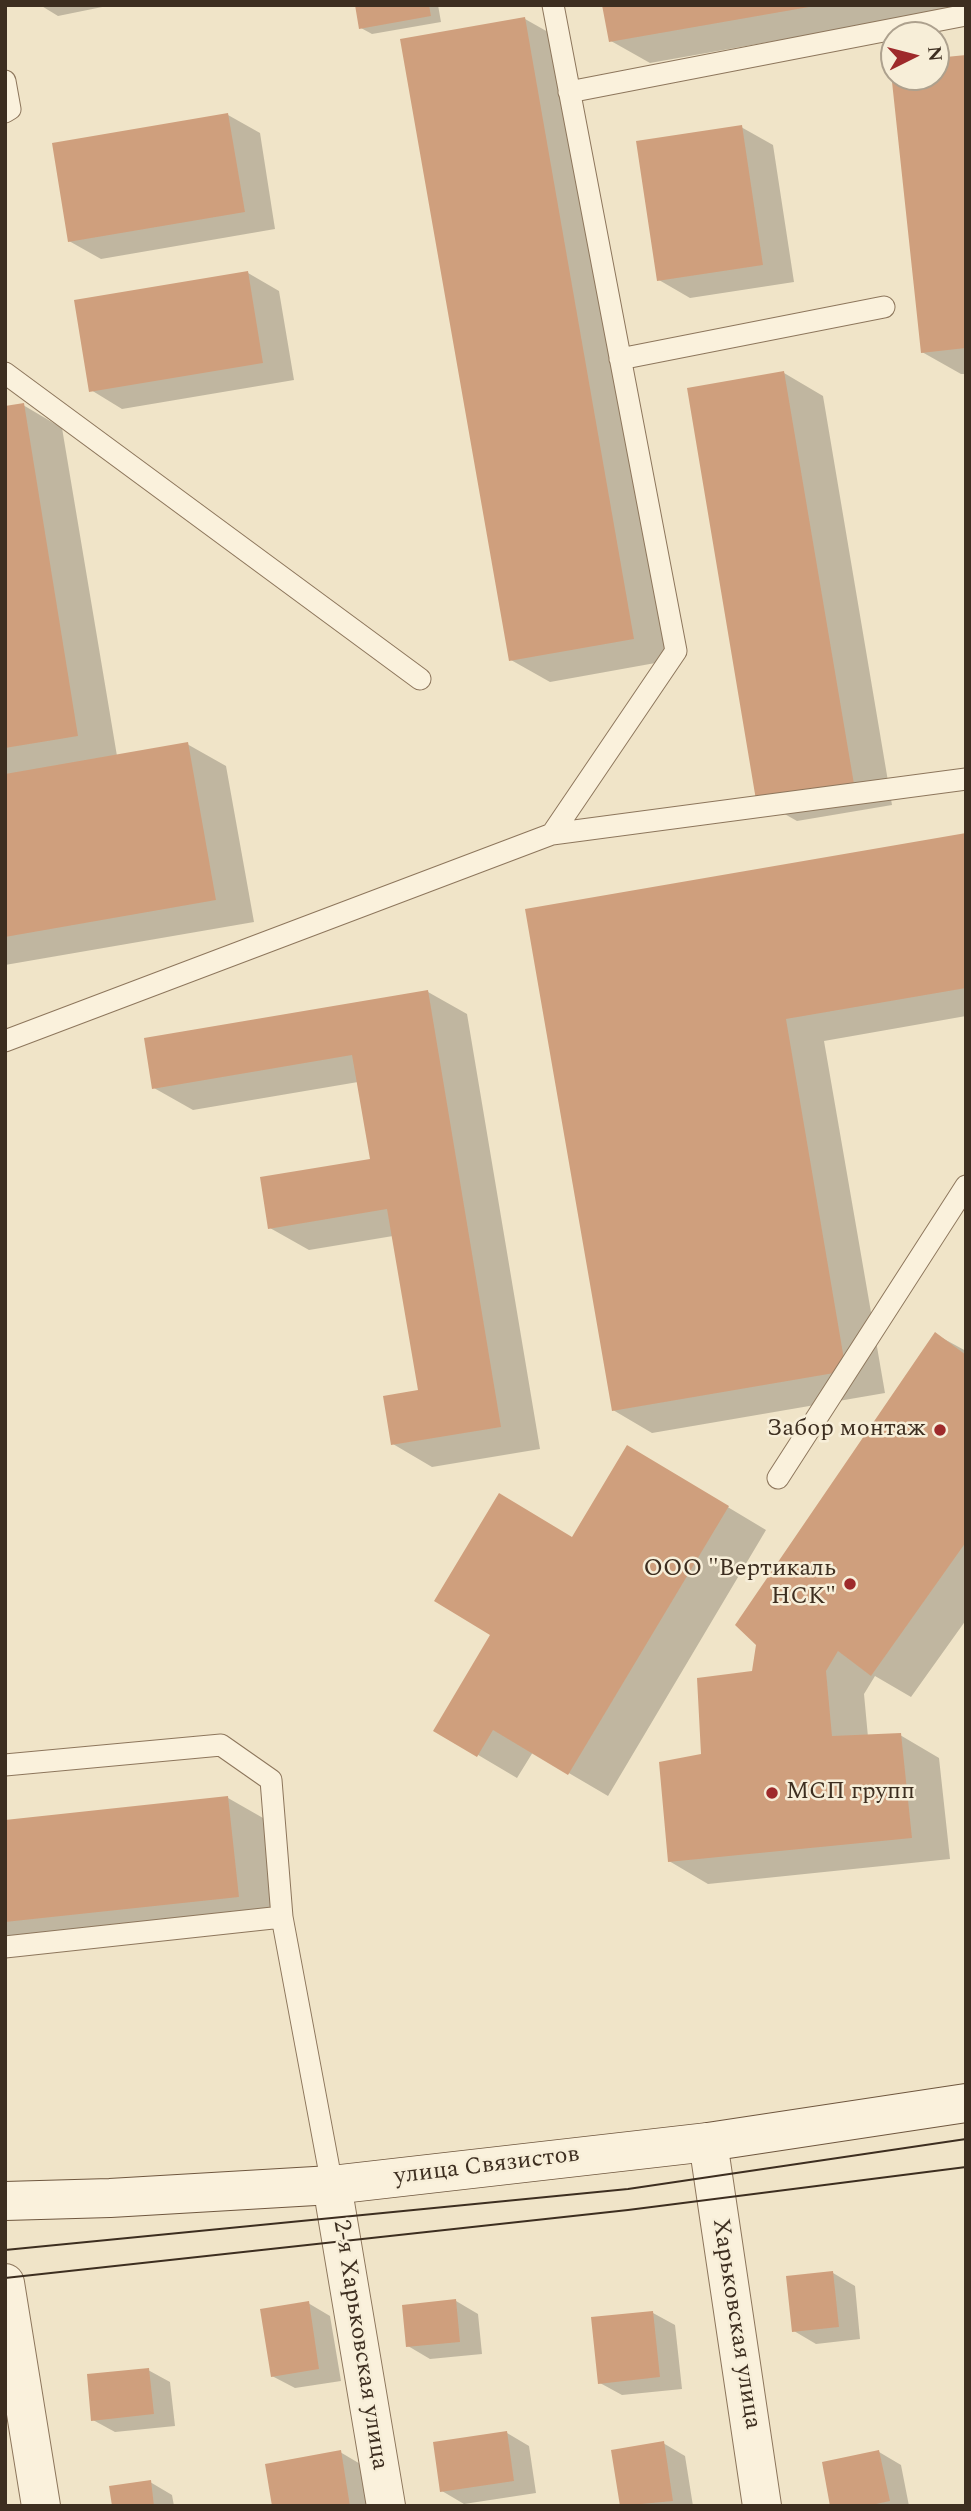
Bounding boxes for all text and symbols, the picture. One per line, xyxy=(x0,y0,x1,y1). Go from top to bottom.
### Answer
north arrow xyxy=(880,21,950,91)
text: N xyxy=(919,45,950,63)
place label: Забор монтаж xyxy=(767,1416,926,1444)
marker: Забор монтаж xyxy=(932,1422,948,1438)
place label: ООО "Вертикаль НСК" xyxy=(643,1556,836,1612)
marker: ООО "Вертикаль НСК" xyxy=(842,1576,858,1592)
place label: МСП групп xyxy=(786,1779,915,1807)
marker: МСП групп xyxy=(764,1785,780,1801)
street label: улица Связистов xyxy=(393,2141,581,2193)
street label: Харьковская улица xyxy=(704,2217,766,2431)
street label: 2-я Харьковская улица xyxy=(325,2218,393,2472)

